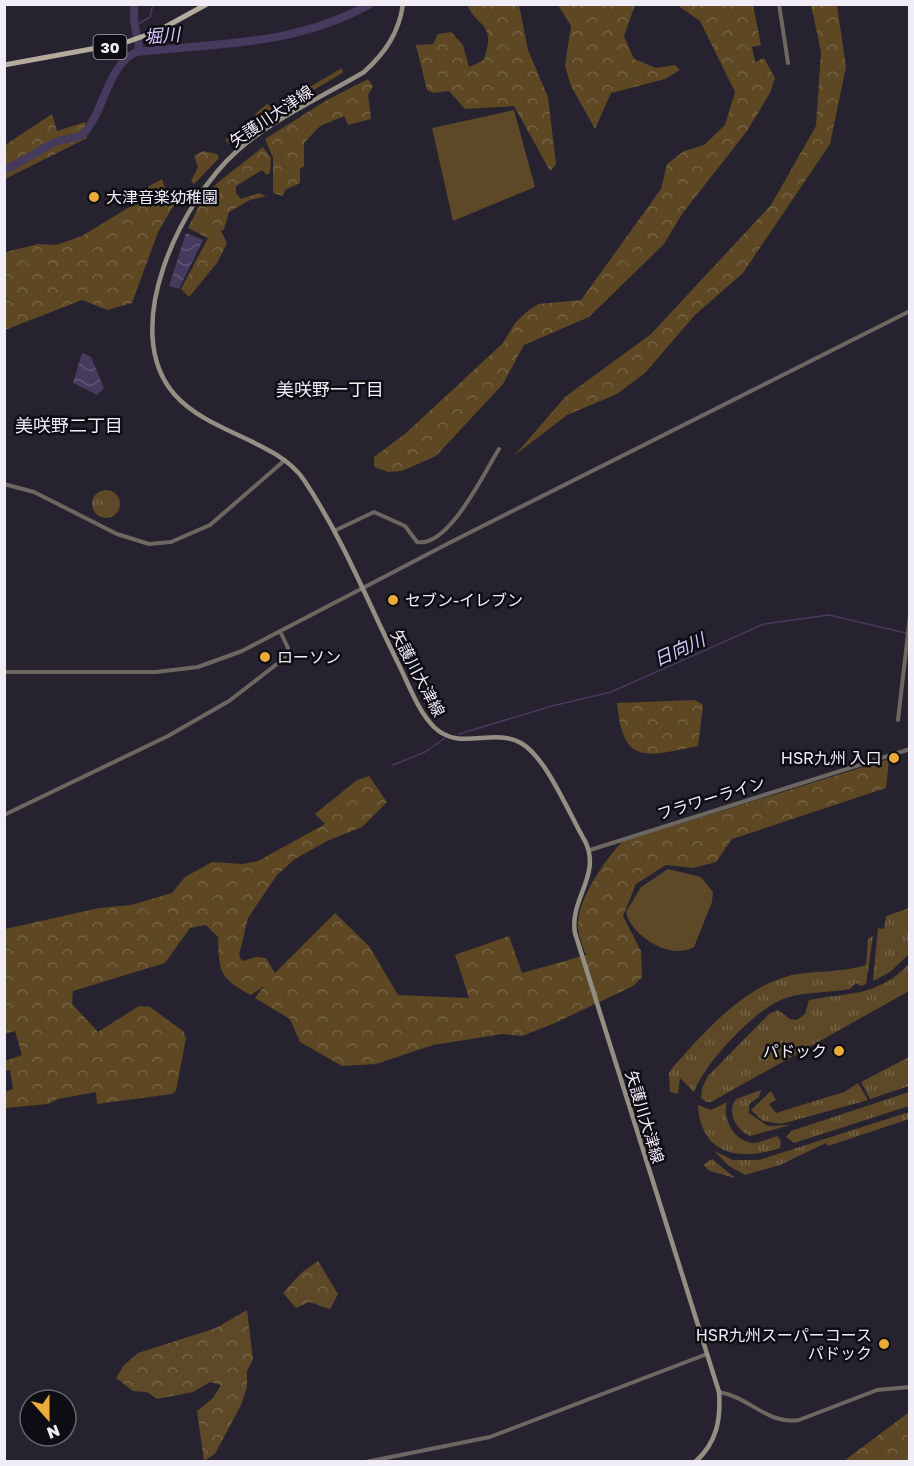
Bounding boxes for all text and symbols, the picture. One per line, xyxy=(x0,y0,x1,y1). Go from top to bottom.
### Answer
water label: 堀川 xyxy=(143,23,183,47)
road number: 30 xyxy=(94,35,126,59)
street label: 矢護川大津線 xyxy=(226,81,316,151)
place label: 大津音楽幼稚園 xyxy=(106,187,218,207)
marker: 大津音楽幼稚園 xyxy=(87,190,101,204)
district label: 美咲野一丁目 xyxy=(276,378,384,400)
district label: 美咲野二丁目 xyxy=(15,414,123,436)
place label: セブン-イレブン xyxy=(405,590,523,610)
marker: セブン-イレブン xyxy=(386,593,400,607)
street label: 矢護川大津線 xyxy=(387,626,449,720)
water label: 日向川 xyxy=(650,627,710,670)
place label: ローソン xyxy=(277,647,341,667)
marker: ローソン xyxy=(258,650,272,664)
place label: HSR九州 入口 xyxy=(781,748,882,768)
marker: HSR九州 入口 xyxy=(887,751,901,765)
street label: フラワーライン xyxy=(655,772,767,824)
place label: パドック xyxy=(763,1041,827,1061)
marker: パドック xyxy=(832,1044,846,1058)
street label: 矢護川大津線 xyxy=(621,1068,669,1166)
place label: HSR九州スーパーコース パドック xyxy=(696,1325,872,1363)
marker: HSR九州スーパーコース パドック xyxy=(877,1337,891,1351)
north arrow xyxy=(18,1388,78,1448)
text: N xyxy=(44,1420,63,1444)

